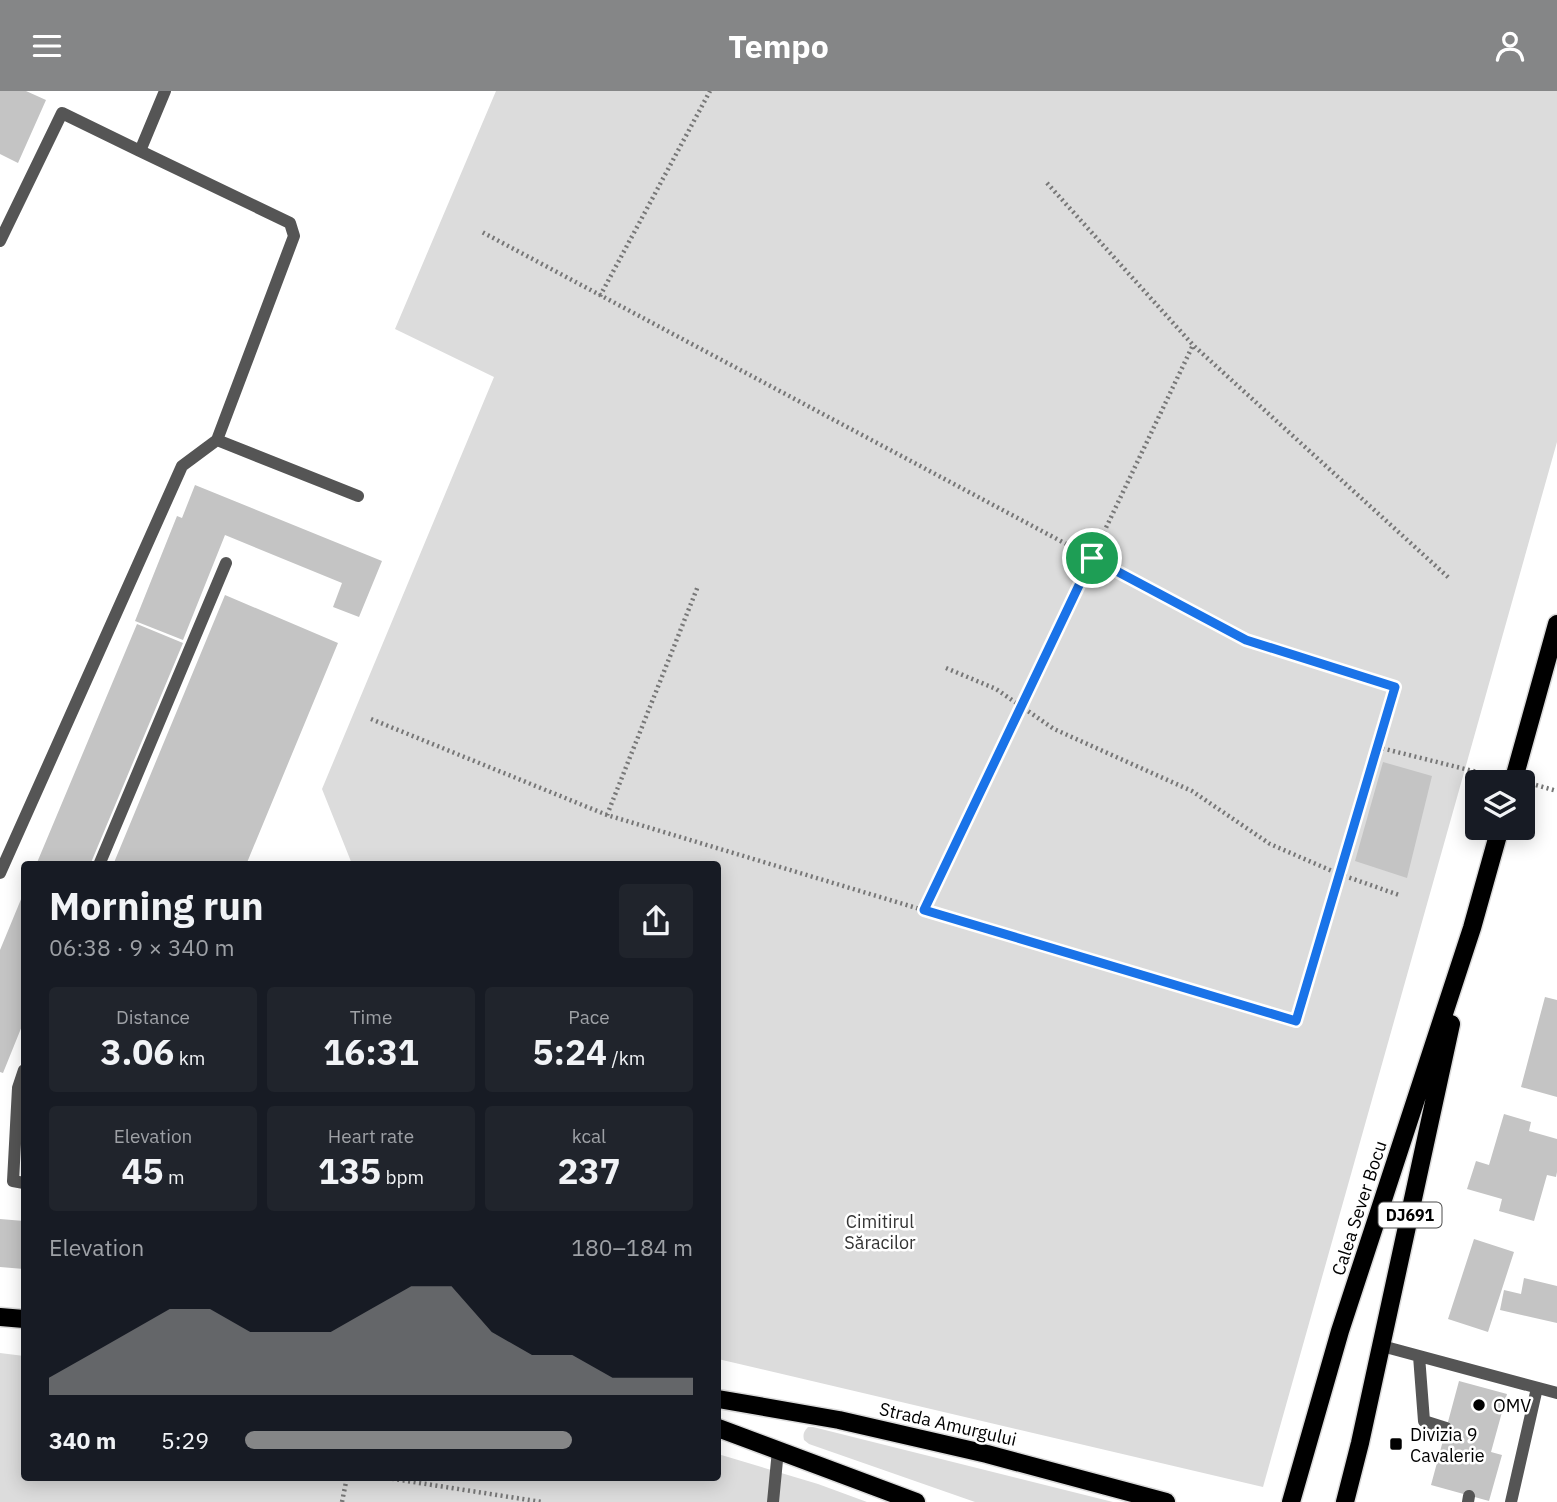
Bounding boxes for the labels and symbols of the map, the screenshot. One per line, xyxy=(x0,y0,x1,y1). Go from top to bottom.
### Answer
pin xyxy=(1062,528,1122,588)
street label: Calea Sever Bocu xyxy=(1326,1138,1392,1278)
road number: DJ691 xyxy=(1378,1203,1442,1227)
park label: Cimitirul Săracilor xyxy=(844,1210,916,1254)
place label: OMV xyxy=(1493,1394,1531,1417)
street label: Strada Amurgului xyxy=(877,1397,1019,1451)
marker: OMV xyxy=(1471,1397,1487,1413)
place label: Divizia 9 Cavalerie xyxy=(1410,1423,1485,1467)
marker: Divizia 9 Cavalerie xyxy=(1388,1436,1404,1452)

